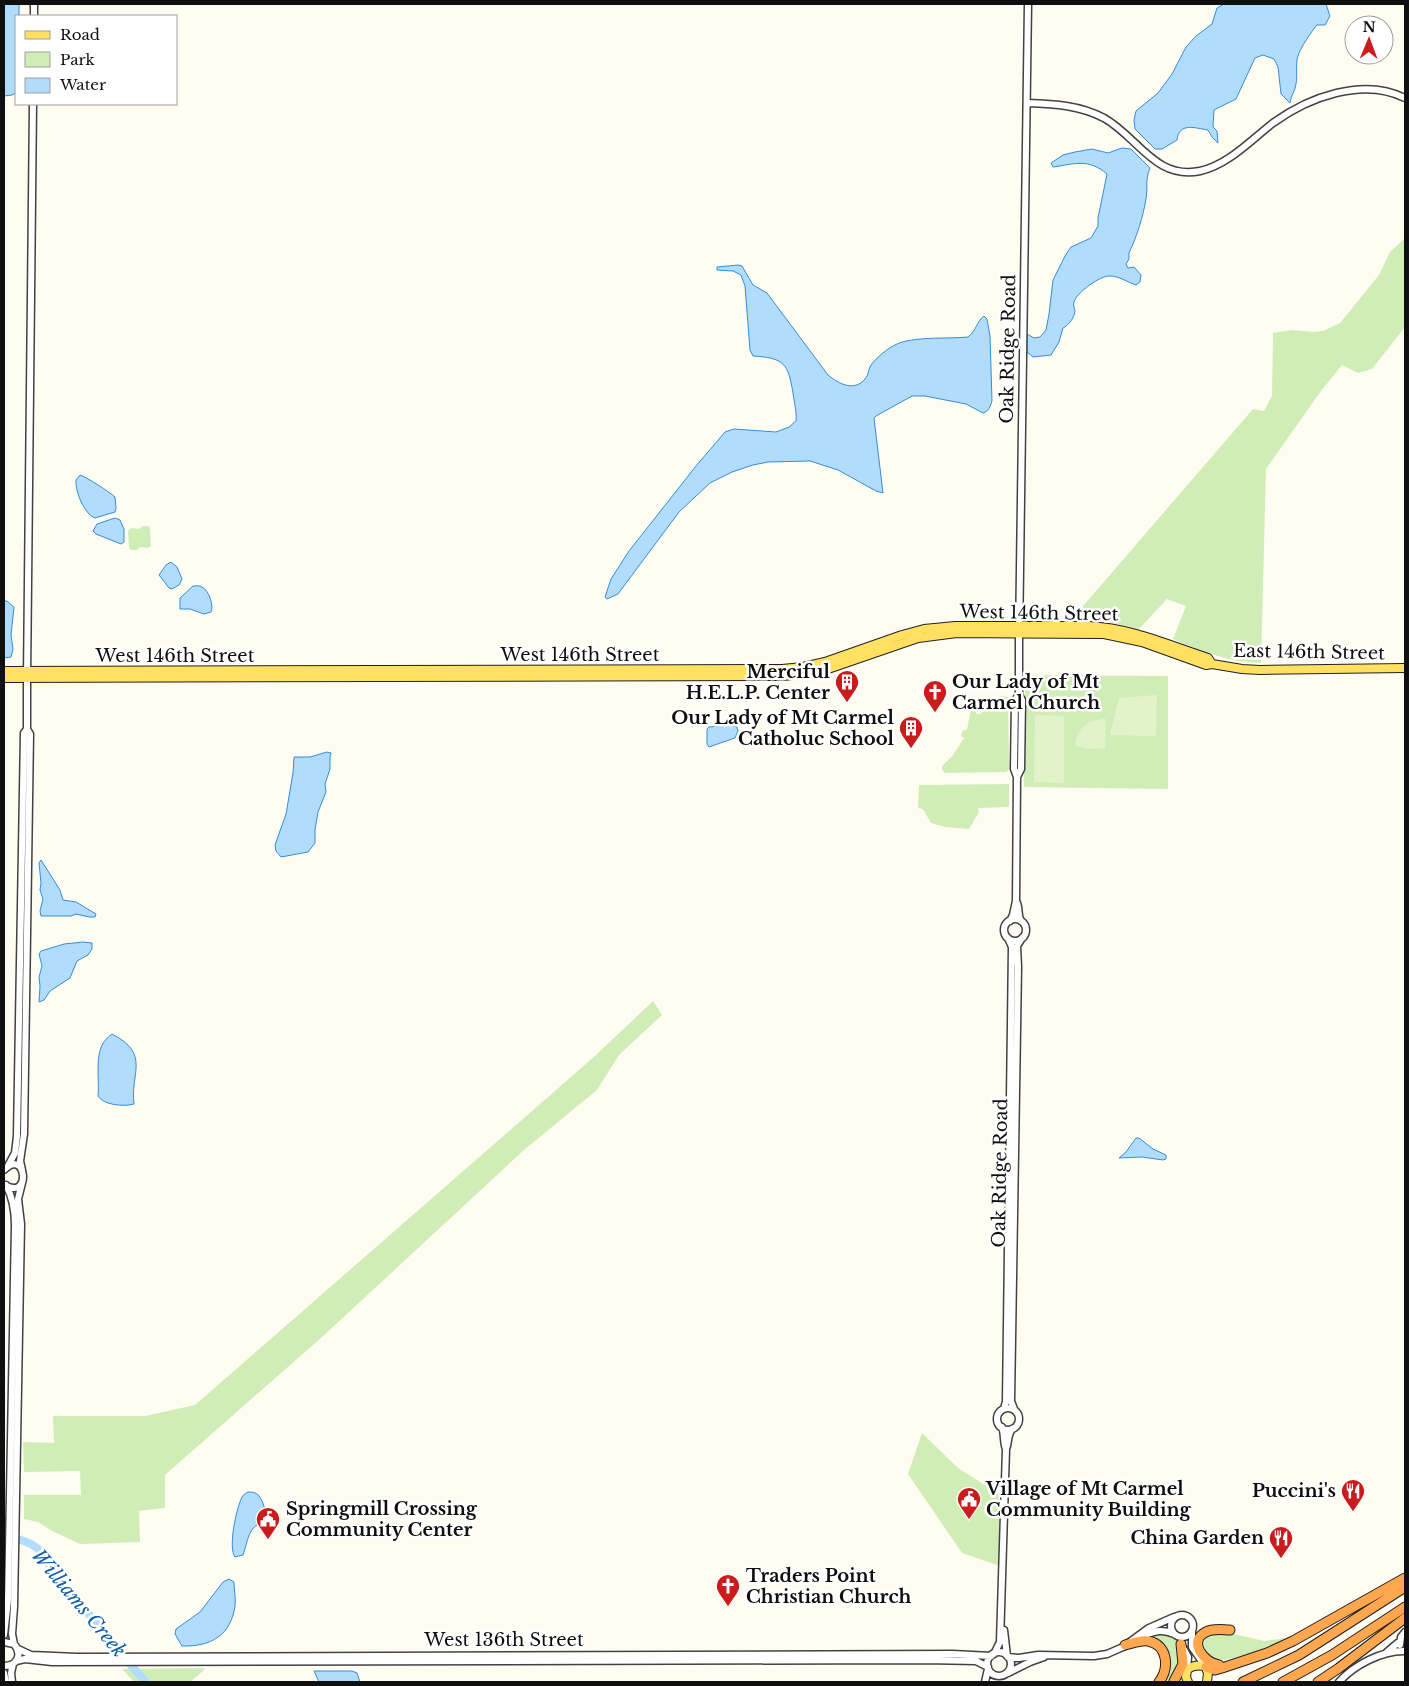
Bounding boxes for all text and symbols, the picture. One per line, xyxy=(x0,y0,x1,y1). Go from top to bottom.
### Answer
legend xyxy=(15,15,178,105)
north arrow xyxy=(1344,15,1394,65)
text: N xyxy=(1362,18,1376,36)
text: Road xyxy=(60,25,100,44)
text: Park xyxy=(60,50,96,69)
text: Water xyxy=(59,75,107,94)
street label: Oak Ridge Road xyxy=(996,274,1020,424)
street label: West 146th Street xyxy=(958,601,1119,625)
street label: East 146th Street xyxy=(1233,640,1385,664)
street label: West 146th Street xyxy=(500,644,660,666)
street label: West 146th Street xyxy=(95,645,255,667)
place label: Merciful H.E.L.P. Center xyxy=(686,661,831,704)
building icon: Merciful H.E.L.P. Center xyxy=(834,669,860,703)
place label: Our Lady of Mt Carmel Church xyxy=(952,671,1100,714)
church icon: Our Lady of Mt Carmel Church xyxy=(922,679,948,713)
place label: Our Lady of Mt Carmel Catholuc School xyxy=(671,707,895,750)
building icon: Our Lady of Mt Carmel Catholuc School xyxy=(898,715,924,749)
street label: Oak Ridge Road xyxy=(988,1098,1012,1248)
place label: Village of Mt Carmel Community Building xyxy=(985,1478,1192,1521)
restaurant icon: Puccini's xyxy=(1340,1478,1366,1512)
place label: Puccini's xyxy=(1252,1480,1336,1502)
public building icon: Village of Mt Carmel Community Building xyxy=(956,1486,982,1520)
place label: Springmill Crossing Community Center xyxy=(286,1498,478,1541)
public building icon: Springmill Crossing Community Center xyxy=(255,1506,281,1540)
restaurant icon: China Garden xyxy=(1268,1525,1294,1559)
place label: China Garden xyxy=(1131,1527,1264,1549)
water label: Williams Creek xyxy=(27,1544,131,1662)
place label: Traders Point Christian Church xyxy=(746,1565,912,1608)
church icon: Traders Point Christian Church xyxy=(715,1573,741,1607)
street label: West 136th Street xyxy=(423,1629,584,1651)

